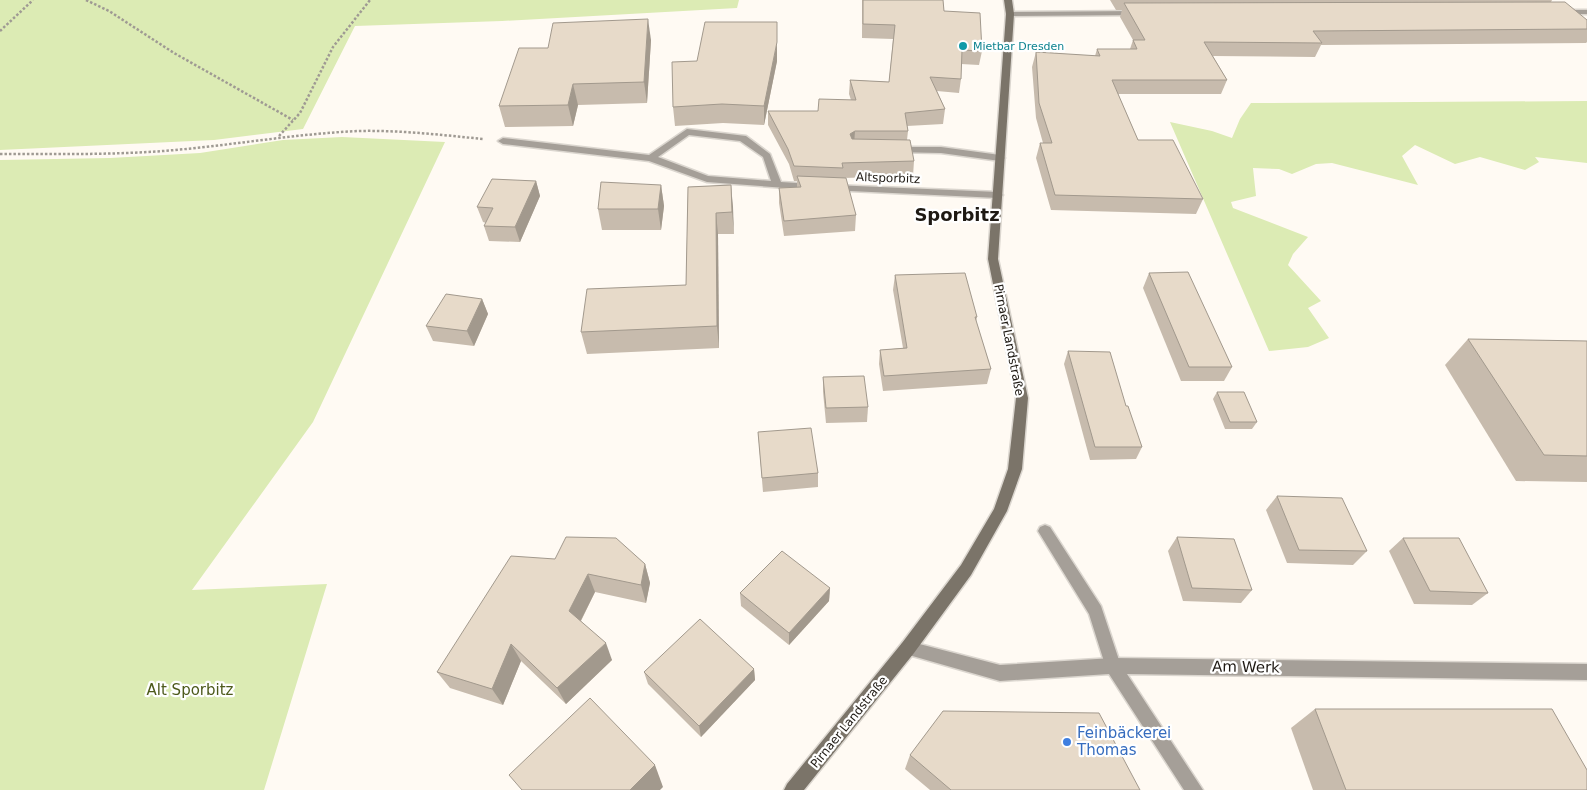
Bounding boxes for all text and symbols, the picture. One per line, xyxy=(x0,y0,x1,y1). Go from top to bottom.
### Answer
marker: Mietbar Dresden xyxy=(957,40,969,52)
place label: Mietbar Dresden xyxy=(973,40,1064,53)
street label: Altsporbitz xyxy=(856,170,920,186)
district label: Sporbitz xyxy=(914,204,1000,225)
street label: Pirnaer Landstraße xyxy=(991,283,1027,397)
street label: Am Werk xyxy=(1212,657,1280,677)
street label: Pirnaer Landstraße xyxy=(808,673,890,771)
park label: Alt Sporbitz xyxy=(147,681,234,699)
place label: Feinbäckerei Thomas xyxy=(1076,724,1171,759)
marker: Feinbäckerei Thomas xyxy=(1061,736,1073,748)

